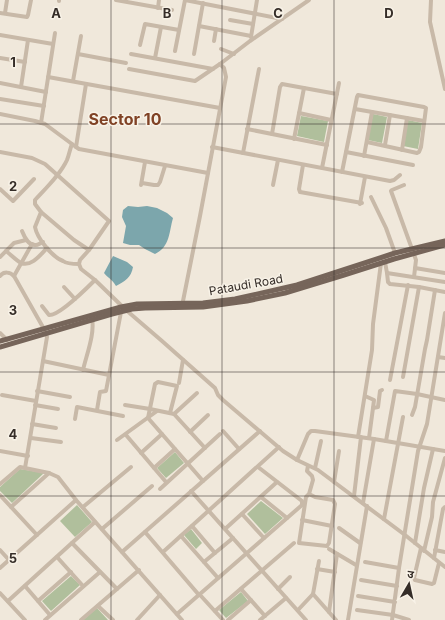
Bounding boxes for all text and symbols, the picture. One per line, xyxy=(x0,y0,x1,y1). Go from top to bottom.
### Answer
text: A xyxy=(51,5,61,21)
text: B xyxy=(163,5,172,21)
text: C xyxy=(273,5,283,21)
text: D xyxy=(384,5,394,21)
text: 1 xyxy=(10,54,16,70)
district label: Sector 10 xyxy=(89,109,162,129)
text: 2 xyxy=(9,178,17,194)
street label: Pataudi Road xyxy=(208,271,284,298)
text: 3 xyxy=(9,302,17,318)
text: 4 xyxy=(9,426,18,442)
text: 5 xyxy=(9,550,17,566)
north arrow xyxy=(389,564,429,604)
text: उ xyxy=(406,567,415,582)

